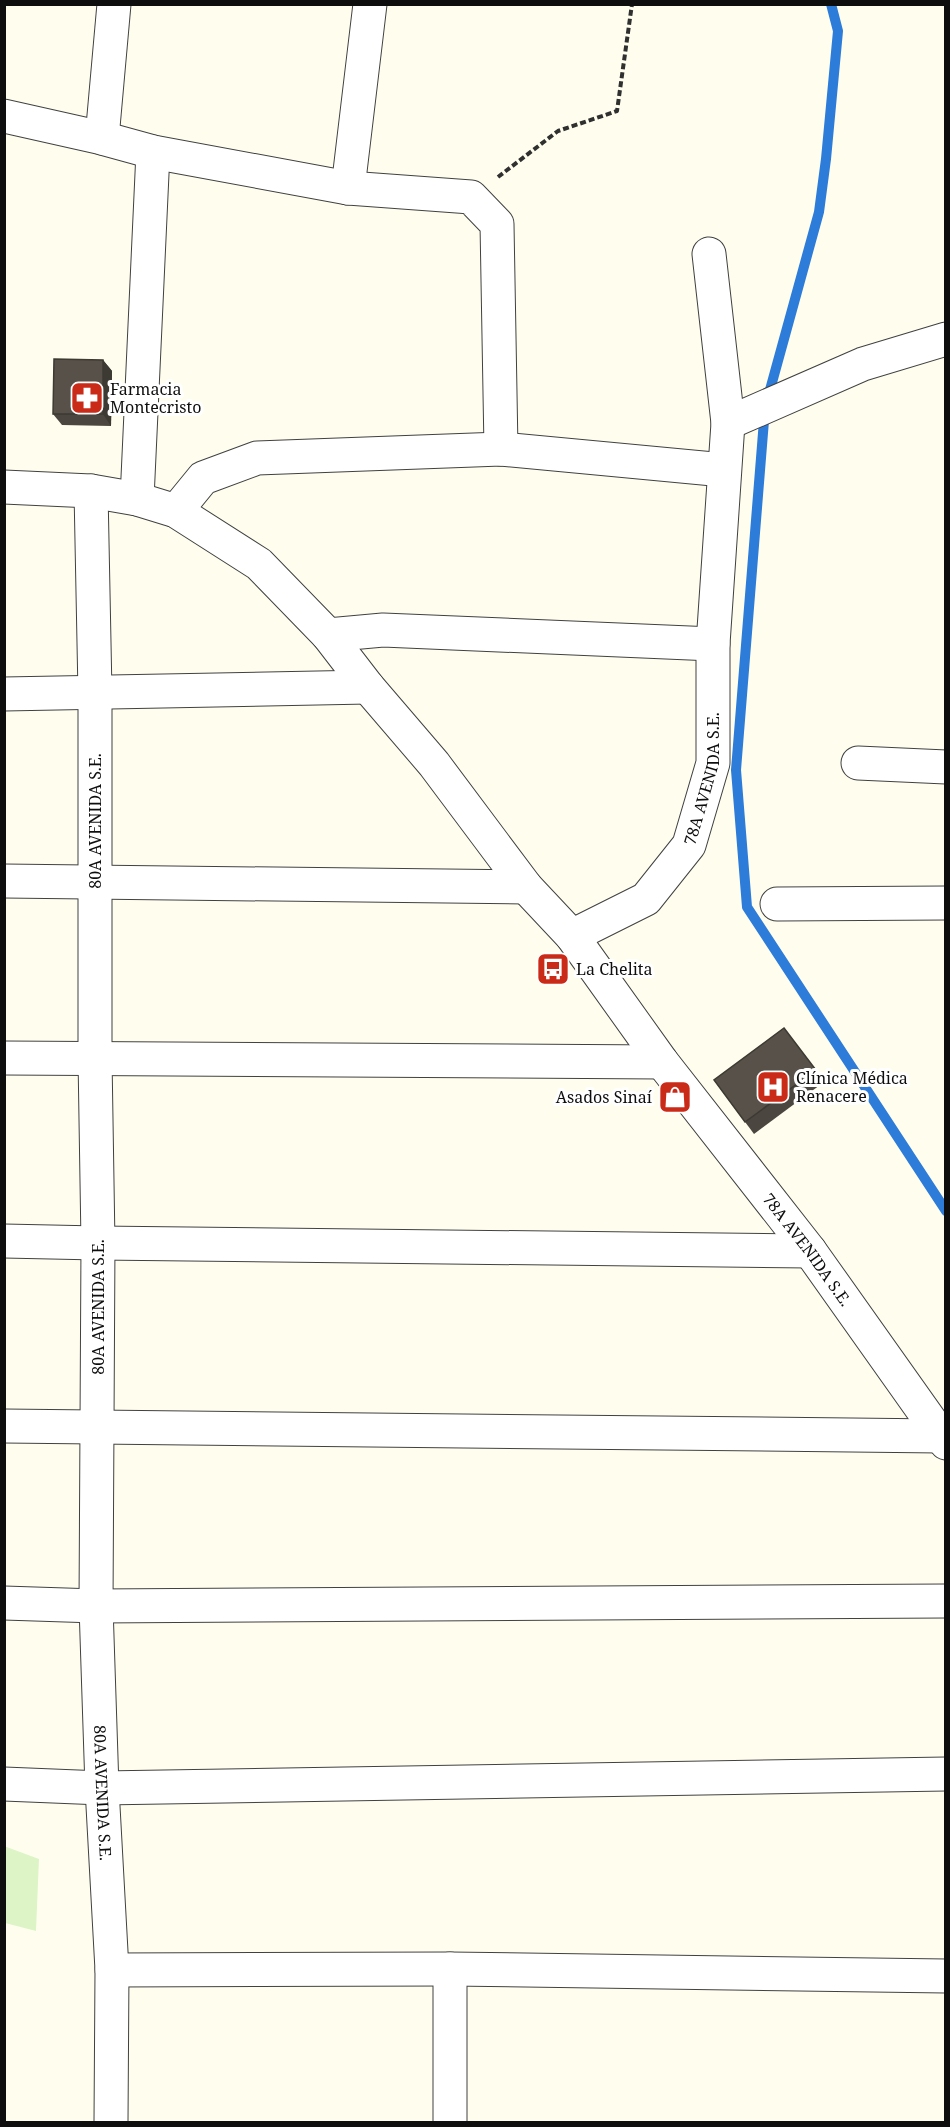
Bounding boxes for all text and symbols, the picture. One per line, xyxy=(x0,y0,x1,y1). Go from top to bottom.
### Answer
place label: Farmacia Montecristo xyxy=(110,378,201,418)
pharmacy icon: Farmacia Montecristo xyxy=(69,380,105,416)
street label: 78A AVENIDA S.E. xyxy=(679,712,724,848)
street label: 80A AVENIDA S.E. xyxy=(84,753,106,889)
bus stop icon: La Chelita xyxy=(535,951,571,987)
place label: La Chelita xyxy=(576,958,652,980)
place label: Clínica Médica Renacere xyxy=(796,1067,908,1107)
hospital icon: Clínica Médica Renacere xyxy=(755,1069,791,1105)
shop icon: Asados Sinaí xyxy=(657,1079,693,1115)
place label: Asados Sinaí xyxy=(556,1086,652,1108)
street label: 78A AVENIDA S.E. xyxy=(758,1189,857,1310)
street label: 80A AVENIDA S.E. xyxy=(87,1239,109,1375)
street label: 80A AVENIDA S.E. xyxy=(89,1725,117,1861)

